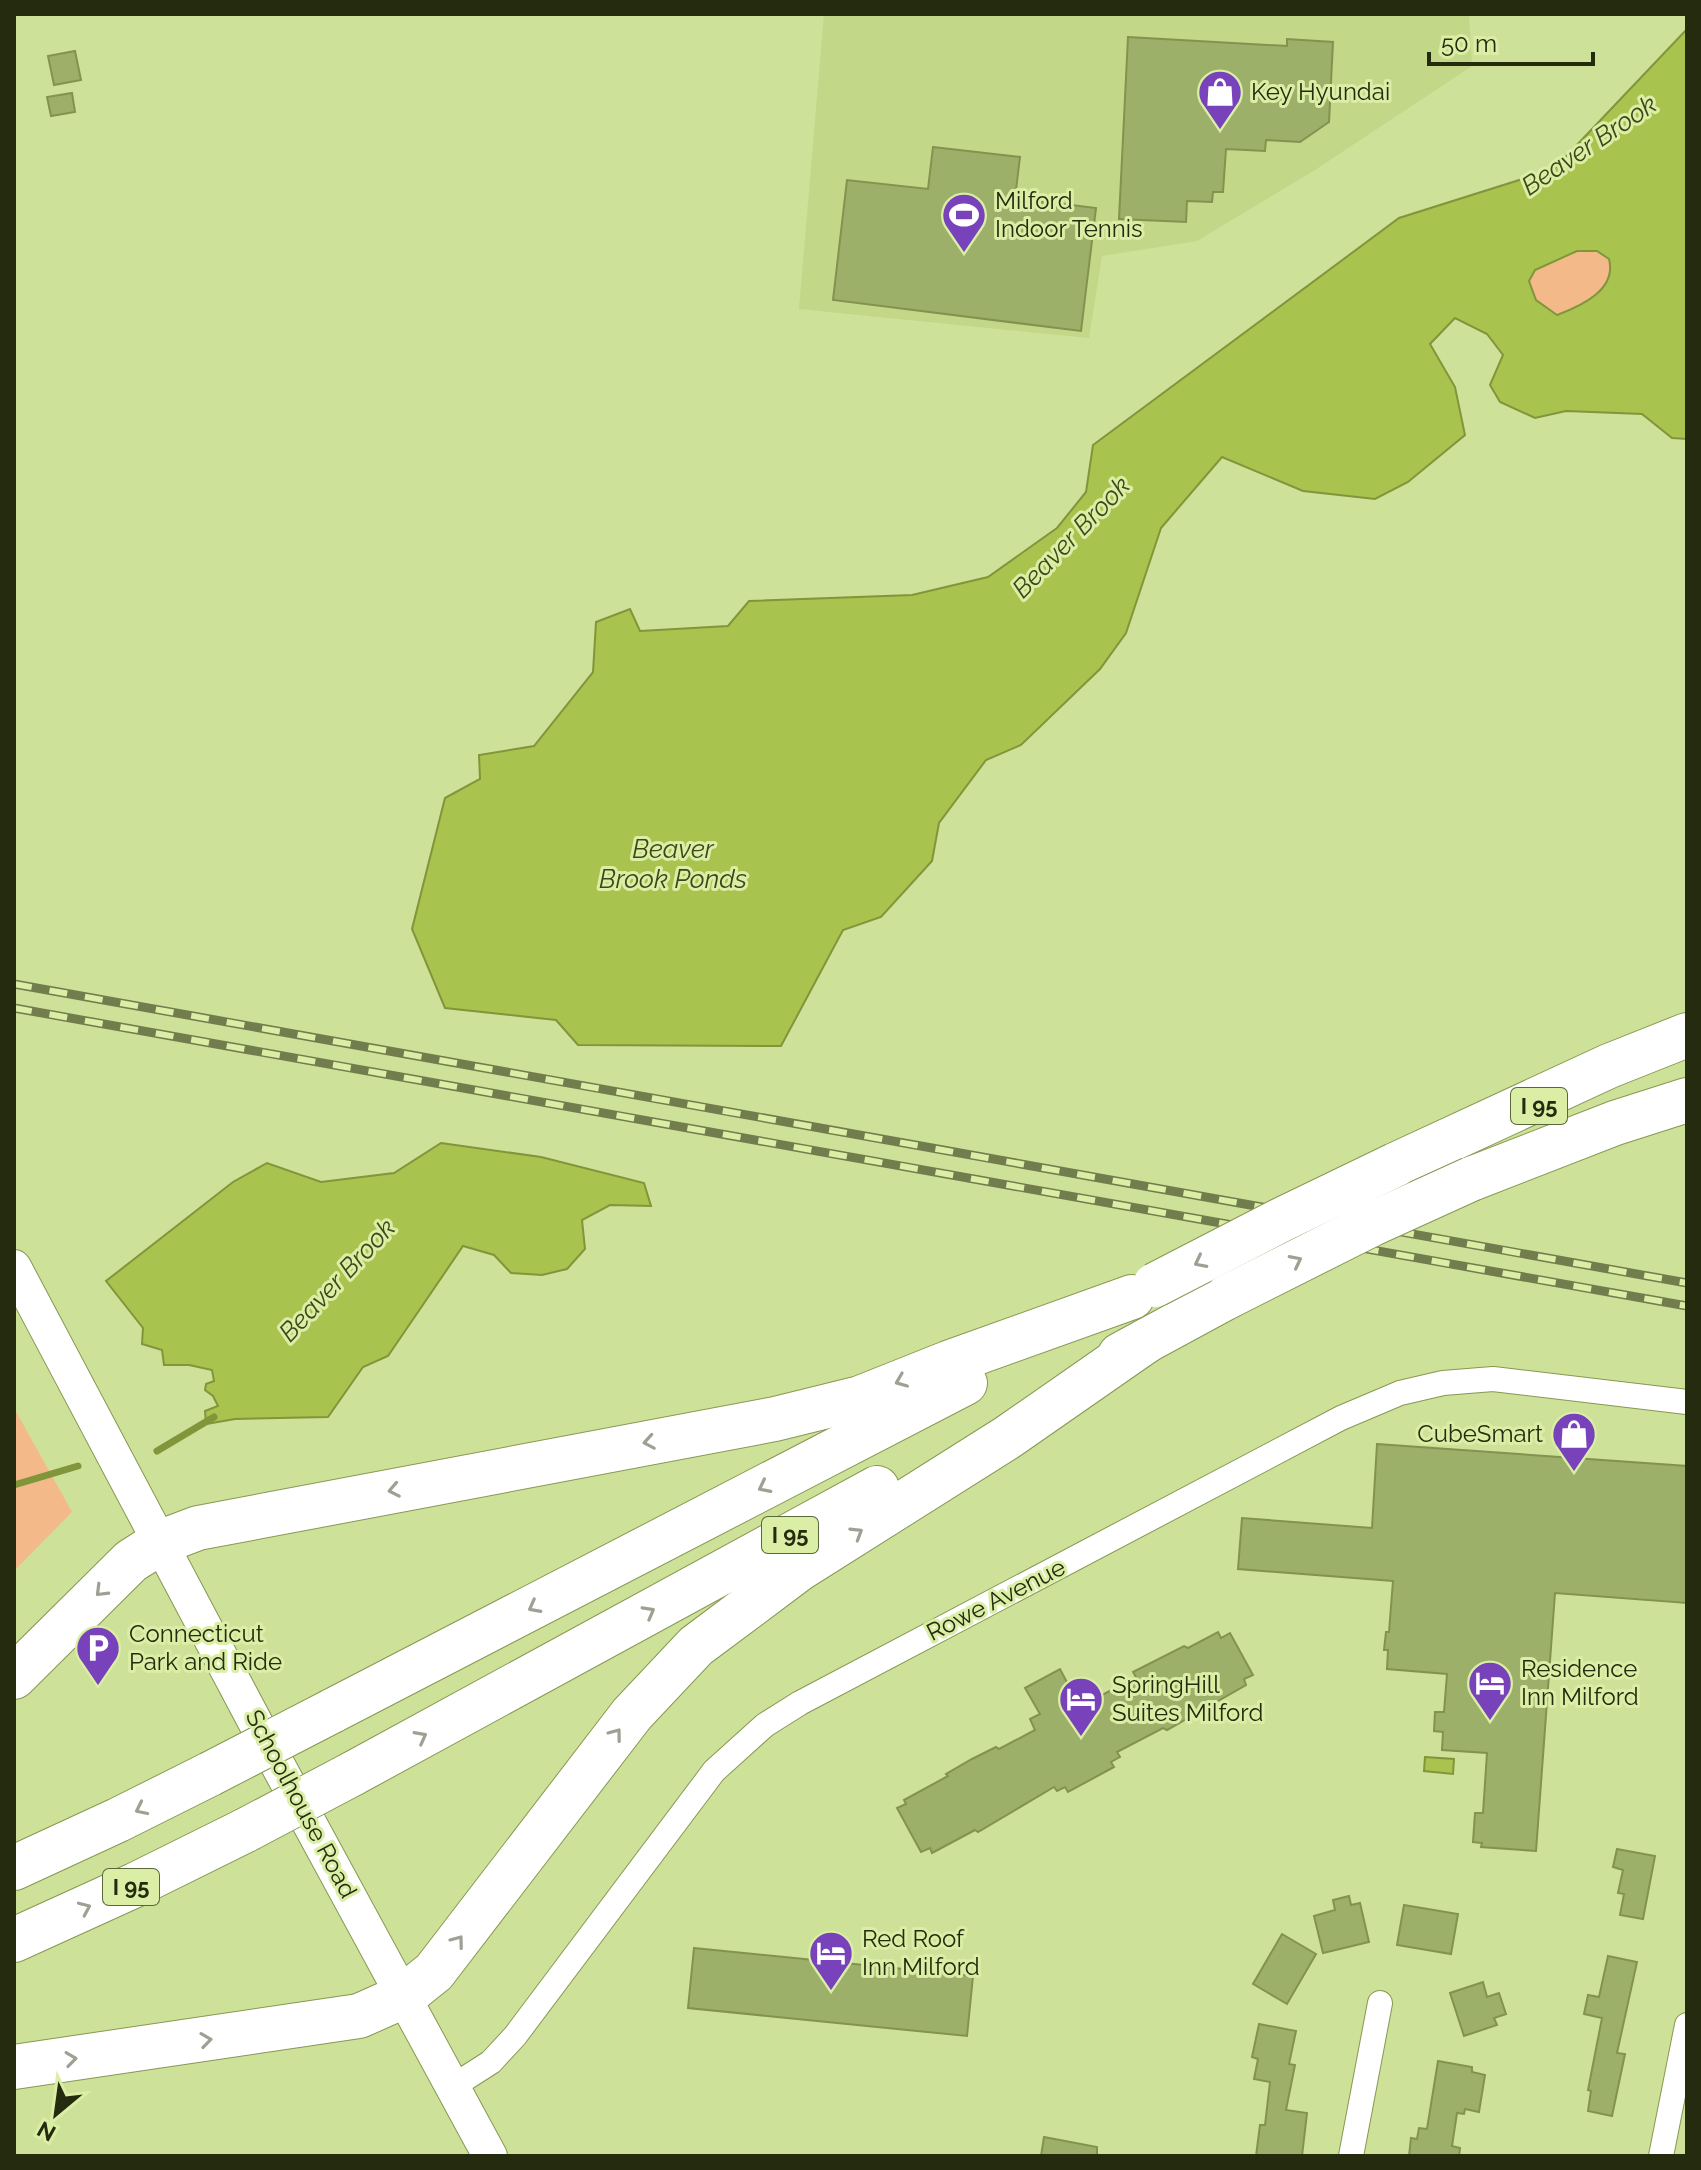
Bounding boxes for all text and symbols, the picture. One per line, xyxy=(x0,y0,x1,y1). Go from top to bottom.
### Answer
scale bar xyxy=(1429,16,1593,66)
text: 50 m xyxy=(1441,29,1497,58)
shop icon: Key Hyundai xyxy=(1196,68,1244,131)
place label: Key Hyundai xyxy=(1251,77,1390,106)
water label: Beaver Brook xyxy=(1516,89,1662,201)
place label: Milford Indoor Tennis xyxy=(995,186,1143,243)
sports icon: Milford Indoor Tennis xyxy=(940,191,988,254)
water label: Beaver Brook xyxy=(1006,470,1136,604)
water label: Beaver Brook Ponds xyxy=(599,834,747,894)
road number: I 95 xyxy=(1511,1088,1567,1124)
water label: Beaver Brook xyxy=(273,1213,401,1347)
one-way arrow xyxy=(1194,1252,1208,1267)
one-way arrow xyxy=(1288,1256,1303,1271)
one-way arrow xyxy=(895,1371,909,1388)
shop icon: CubeSmart xyxy=(1550,1410,1598,1473)
place label: CubeSmart xyxy=(1417,1419,1543,1448)
one-way arrow xyxy=(642,1432,656,1449)
one-way arrow xyxy=(758,1477,773,1492)
one-way arrow xyxy=(387,1481,401,1498)
road number: I 95 xyxy=(762,1517,818,1553)
one-way arrow xyxy=(848,1527,862,1542)
street label: Rowe Avenue xyxy=(922,1552,1070,1647)
one-way arrow xyxy=(96,1581,110,1596)
one-way arrow xyxy=(527,1597,542,1612)
one-way arrow xyxy=(640,1606,655,1622)
place label: Connecticut Park and Ride xyxy=(129,1619,282,1676)
parking icon: Connecticut Park and Ride xyxy=(74,1624,122,1687)
place label: Residence Inn Milford xyxy=(1521,1654,1639,1711)
hotel icon: Residence Inn Milford xyxy=(1466,1659,1514,1722)
place label: SpringHill Suites Milford xyxy=(1112,1670,1263,1727)
hotel icon: SpringHill Suites Milford xyxy=(1057,1675,1105,1738)
street label: Schoolhouse Road xyxy=(240,1705,363,1903)
one-way arrow xyxy=(606,1729,620,1743)
one-way arrow xyxy=(413,1731,427,1747)
one-way arrow xyxy=(134,1800,149,1815)
road number: I 95 xyxy=(103,1869,159,1905)
one-way arrow xyxy=(77,1902,91,1918)
place label: Red Roof Inn Milford xyxy=(862,1924,980,1981)
hotel icon: Red Roof Inn Milford xyxy=(807,1929,855,1992)
one-way arrow xyxy=(448,1935,462,1950)
one-way arrow xyxy=(199,2032,213,2049)
one-way arrow xyxy=(65,2051,78,2068)
north arrow xyxy=(16,2074,96,2154)
text: N xyxy=(33,2116,60,2147)

